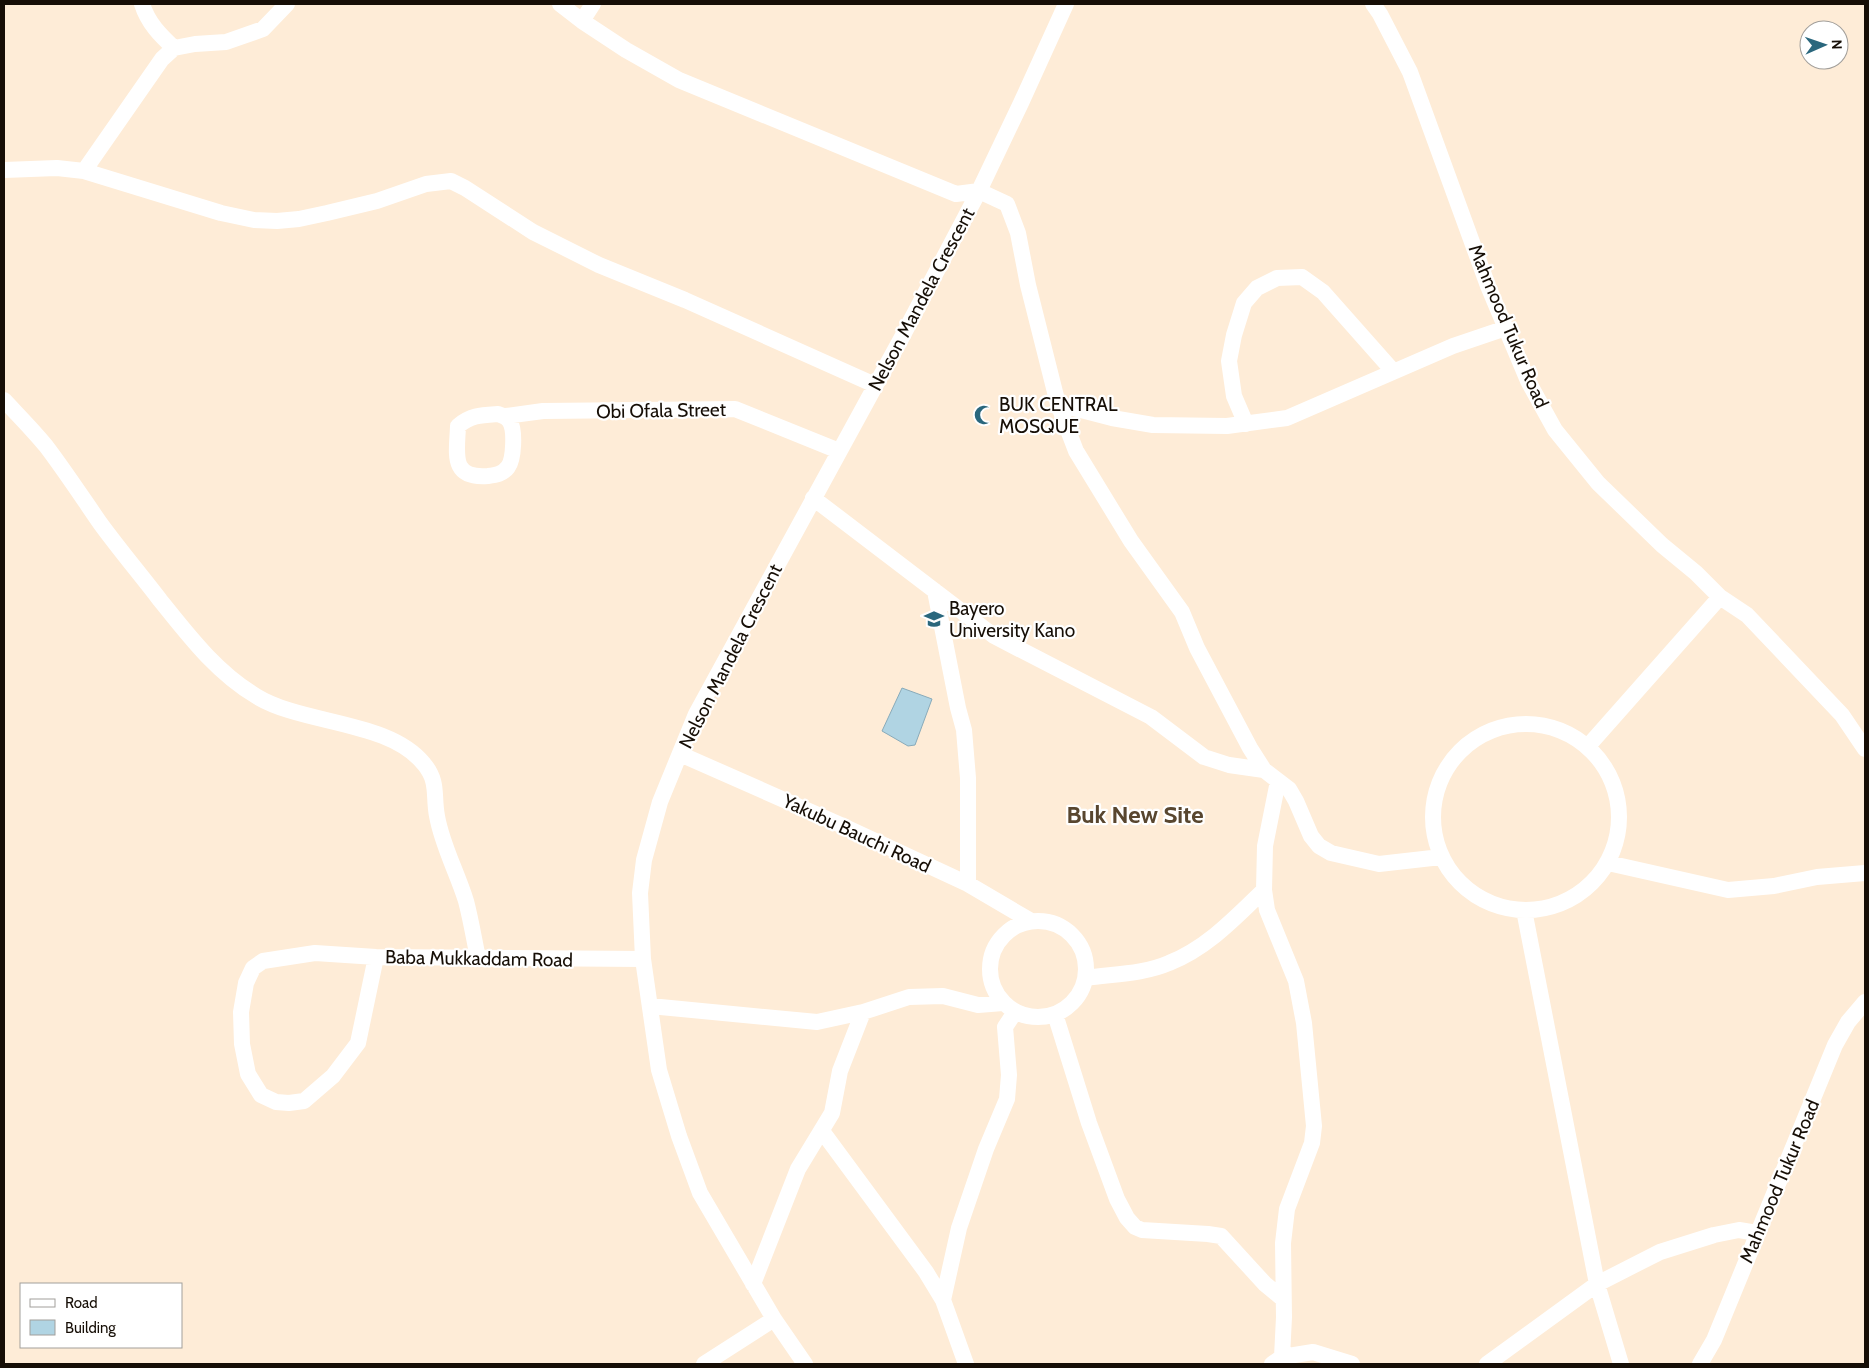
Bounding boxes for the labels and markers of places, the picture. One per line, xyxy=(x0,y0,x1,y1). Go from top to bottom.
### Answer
place label: BUK CENTRAL MOSQUE xyxy=(999,393,1118,438)
mosque icon: BUK CENTRAL MOSQUE xyxy=(973,404,995,426)
place label: Bayero University Kano xyxy=(949,597,1075,642)
school or university icon: Bayero University Kano xyxy=(923,608,945,630)

